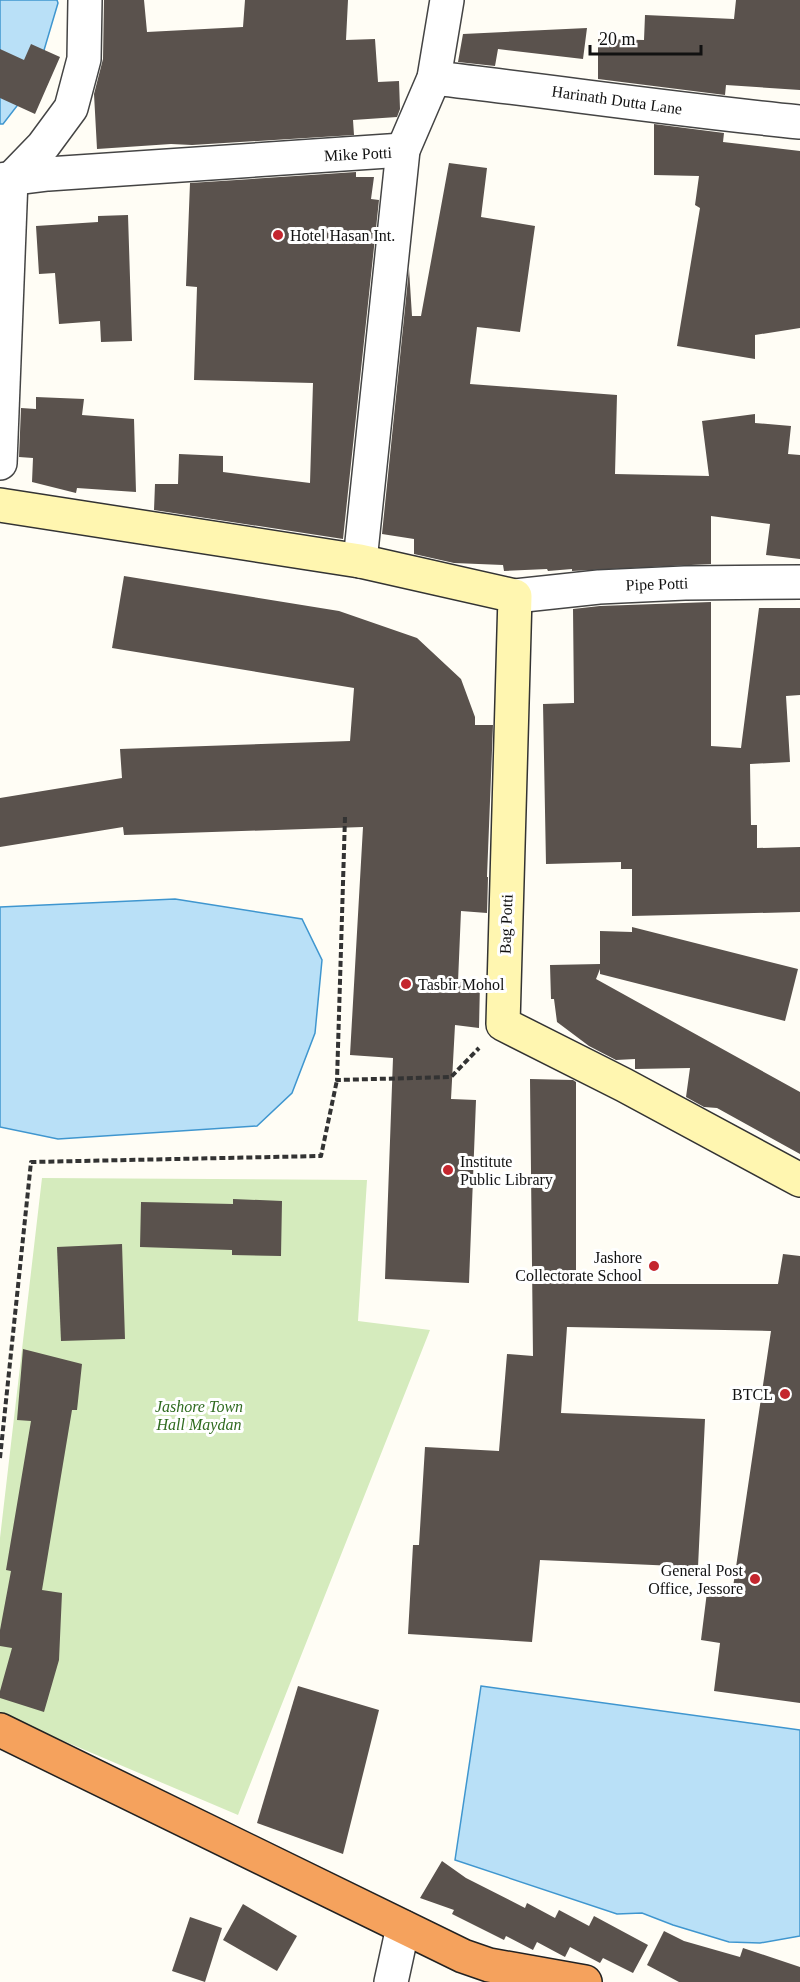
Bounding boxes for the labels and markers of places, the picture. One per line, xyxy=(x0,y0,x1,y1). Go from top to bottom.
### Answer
place label: Hotel Hasan Int. xyxy=(290,227,395,244)
marker: Hotel Hasan Int. xyxy=(271,228,285,242)
place label: Tasbir Mohol xyxy=(418,976,505,993)
marker: Tasbir Mohol xyxy=(399,977,413,991)
place label: Institute Public Library xyxy=(460,1153,553,1189)
marker: Institute Public Library xyxy=(441,1163,455,1177)
place label: Jashore Collectorate School xyxy=(515,1249,643,1284)
marker: Jashore Collectorate School xyxy=(647,1259,661,1273)
place label: BTCL xyxy=(732,1386,773,1403)
marker: BTCL xyxy=(778,1387,792,1401)
place label: General Post Office, Jessore xyxy=(648,1562,744,1597)
marker: General Post Office, Jessore xyxy=(748,1572,762,1586)

